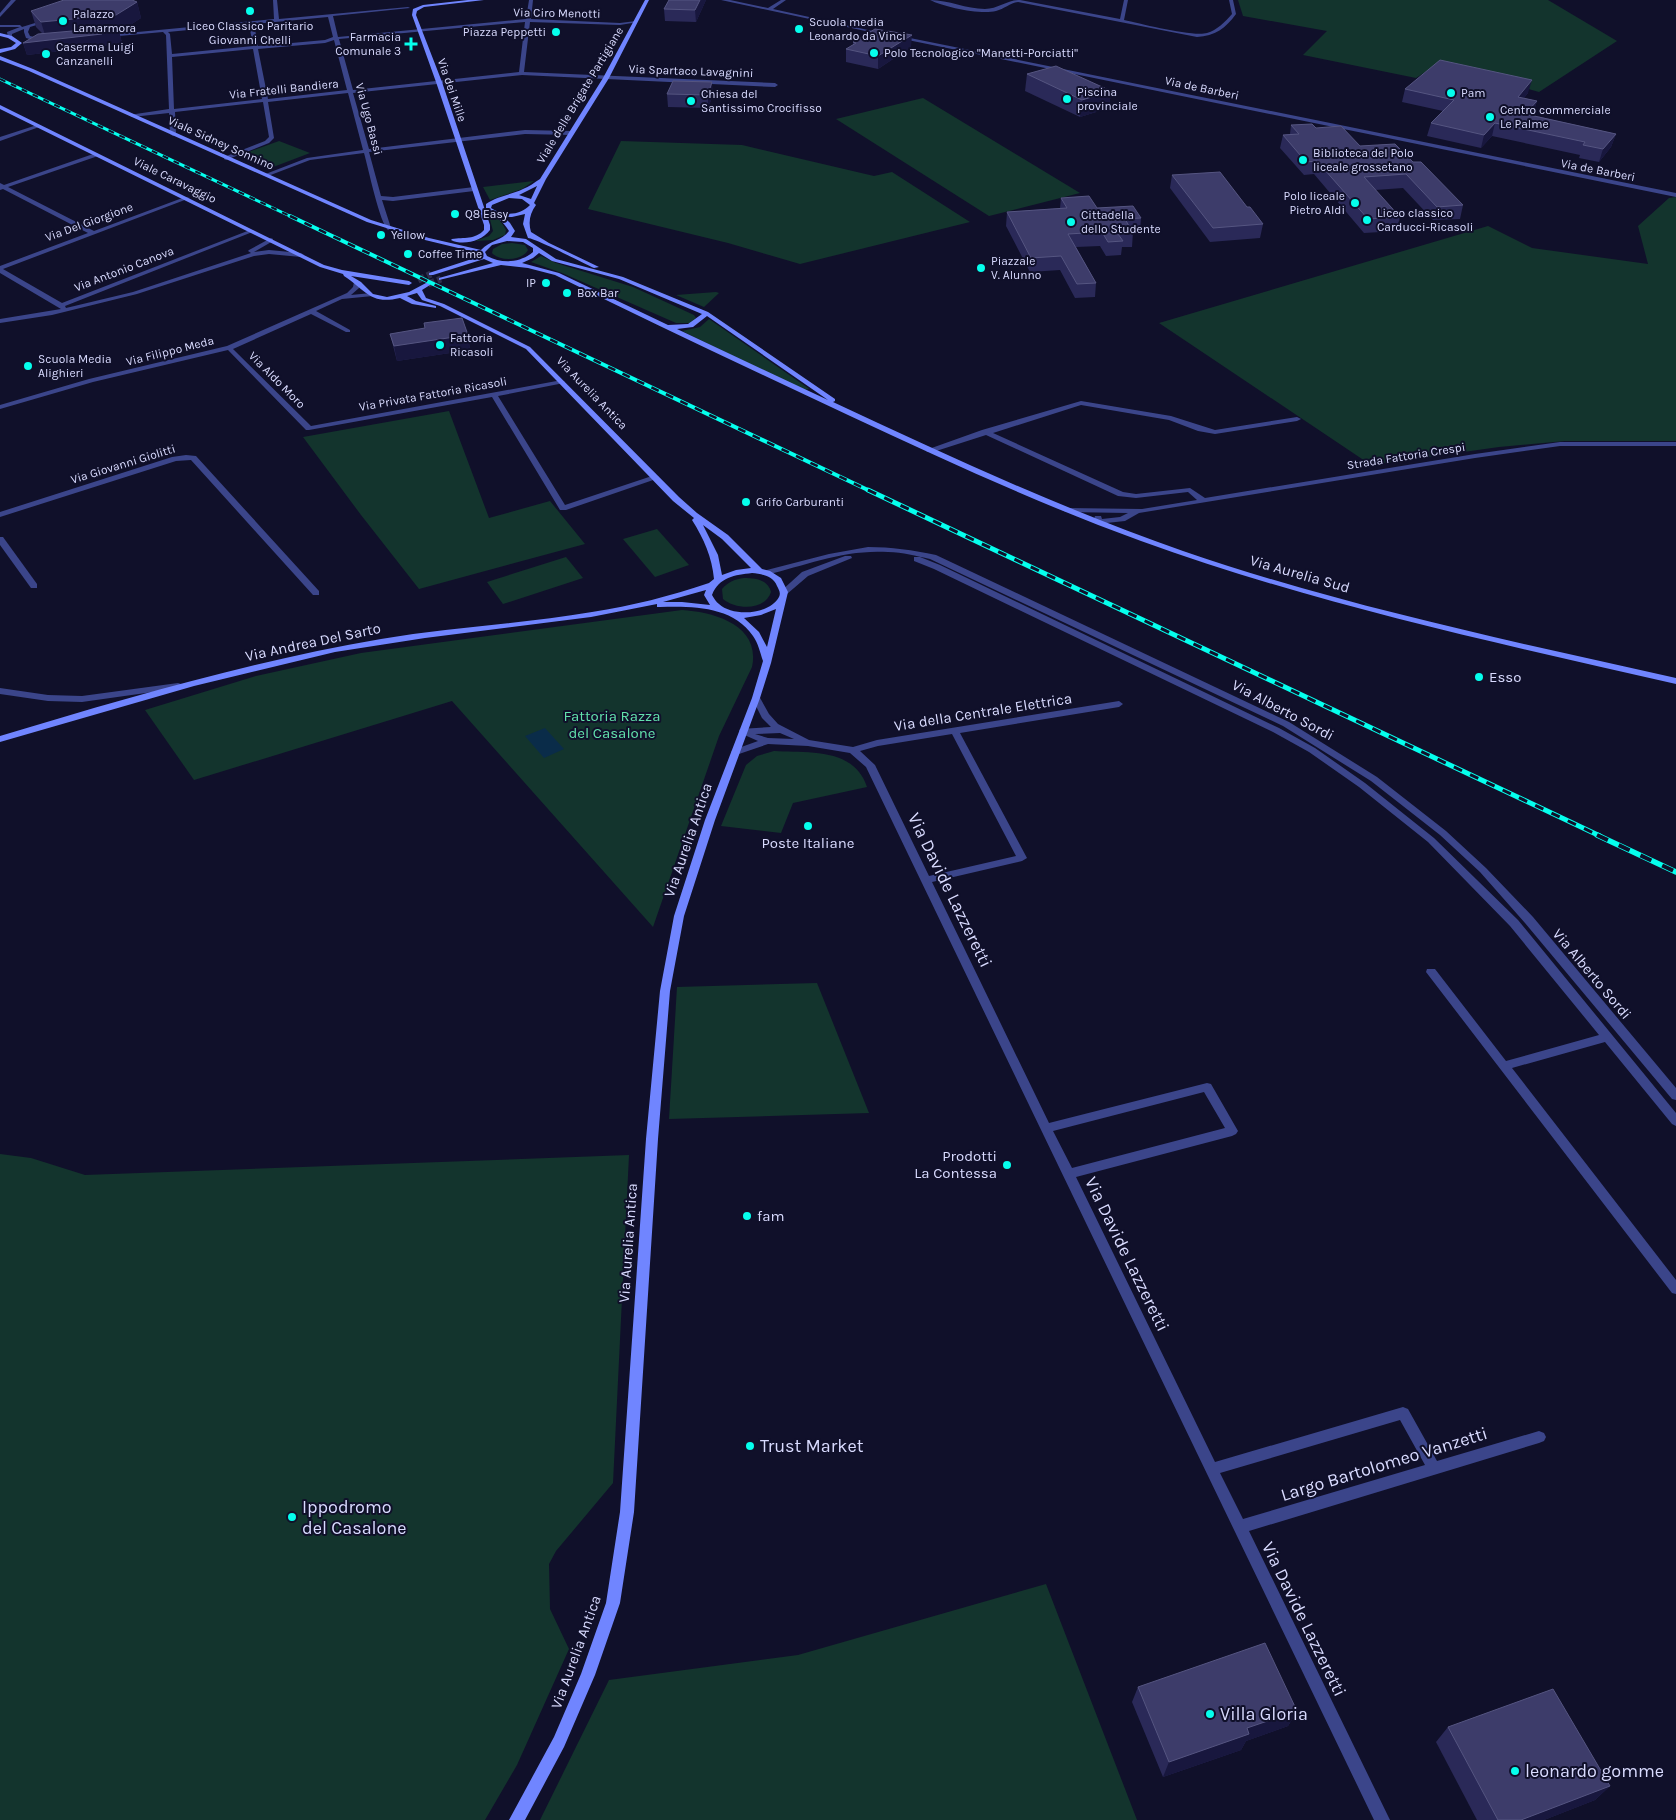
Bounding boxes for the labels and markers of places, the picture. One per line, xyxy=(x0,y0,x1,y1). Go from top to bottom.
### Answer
marker: Liceo Classico Paritario Giovanni Chelli xyxy=(244,5,256,17)
place label: Palazzo Lamarmora xyxy=(73,7,136,35)
marker: Palazzo Lamarmora xyxy=(57,15,69,27)
place label: Scuola media Leonardo da Vinci xyxy=(809,15,906,43)
place label: Liceo Classico Paritario Giovanni Chelli xyxy=(187,19,313,47)
marker: Scuola media Leonardo da Vinci xyxy=(793,23,805,35)
place label: Piazza Peppetti xyxy=(463,25,546,39)
marker: Piazza Peppetti xyxy=(550,26,562,38)
place label: Farmacia Comunale 3 xyxy=(335,30,401,58)
marker: Farmacia Comunale 3 xyxy=(405,38,417,50)
place label: Caserma Luigi Canzanelli xyxy=(56,40,134,68)
place label: Polo Tecnologico "Manetti-Porciatti" xyxy=(884,46,1078,60)
marker: Polo Tecnologico "Manetti-Porciatti" xyxy=(868,47,880,59)
marker: Caserma Luigi Canzanelli xyxy=(40,48,52,60)
place label: Piscina provinciale xyxy=(1077,85,1138,113)
place label: Pam xyxy=(1461,86,1485,100)
place label: Chiesa del Santissimo Crocifisso xyxy=(701,87,822,115)
marker: Pam xyxy=(1445,87,1457,99)
marker: Piscina provinciale xyxy=(1061,93,1073,105)
marker: Chiesa del Santissimo Crocifisso xyxy=(685,95,697,107)
place label: Centro commerciale Le Palme xyxy=(1500,103,1611,131)
marker: Centro commerciale Le Palme xyxy=(1484,111,1496,123)
place label: Biblioteca del Polo liceale grossetano xyxy=(1313,146,1414,174)
marker: Biblioteca del Polo liceale grossetano xyxy=(1297,154,1309,166)
place label: Polo liceale Pietro Aldi xyxy=(1284,189,1345,217)
marker: Polo liceale Pietro Aldi xyxy=(1349,197,1361,209)
place label: Liceo classico Carducci-Ricasoli xyxy=(1377,206,1473,234)
place label: Q8 Easy xyxy=(465,207,508,221)
marker: Q8 Easy xyxy=(449,208,461,220)
place label: Cittadella dello Studente xyxy=(1081,208,1161,236)
marker: Liceo classico Carducci-Ricasoli xyxy=(1361,214,1373,226)
marker: Cittadella dello Studente xyxy=(1065,216,1077,228)
place label: Yellow xyxy=(391,228,425,242)
marker: Yellow xyxy=(375,229,387,241)
place label: Coffee Time xyxy=(418,247,482,261)
marker: Coffee Time xyxy=(402,248,414,260)
place label: Piazzale V. Alunno xyxy=(991,254,1041,282)
marker: Piazzale V. Alunno xyxy=(975,262,987,274)
place label: IP xyxy=(526,276,536,290)
marker: IP xyxy=(540,277,552,289)
place label: Box Bar xyxy=(577,286,619,300)
marker: Box Bar xyxy=(561,287,573,299)
place label: Fattoria Ricasoli xyxy=(450,331,494,359)
marker: Fattoria Ricasoli xyxy=(434,339,446,351)
place label: Scuola Media Alighieri xyxy=(38,352,112,380)
marker: Scuola Media Alighieri xyxy=(22,360,34,372)
place label: Grifo Carburanti xyxy=(756,495,844,509)
marker: Grifo Carburanti xyxy=(740,496,752,508)
place label: Esso xyxy=(1489,668,1521,686)
marker: Esso xyxy=(1473,671,1485,683)
marker: Poste Italiane xyxy=(802,820,814,832)
place label: Poste Italiane xyxy=(761,834,855,852)
place label: Prodotti La Contessa xyxy=(914,1147,997,1182)
marker: Prodotti La Contessa xyxy=(1001,1159,1013,1171)
place label: fam xyxy=(757,1207,784,1225)
marker: fam xyxy=(741,1210,753,1222)
place label: Trust Market xyxy=(760,1435,864,1457)
marker: Trust Market xyxy=(744,1440,756,1452)
place label: Ippodromo del Casalone xyxy=(302,1496,407,1539)
marker: Ippodromo del Casalone xyxy=(286,1511,298,1523)
place label: Villa Gloria xyxy=(1220,1703,1308,1725)
marker: Villa Gloria xyxy=(1204,1708,1216,1720)
place label: leonardo gomme xyxy=(1525,1760,1664,1782)
marker: leonardo gomme xyxy=(1509,1765,1521,1777)

